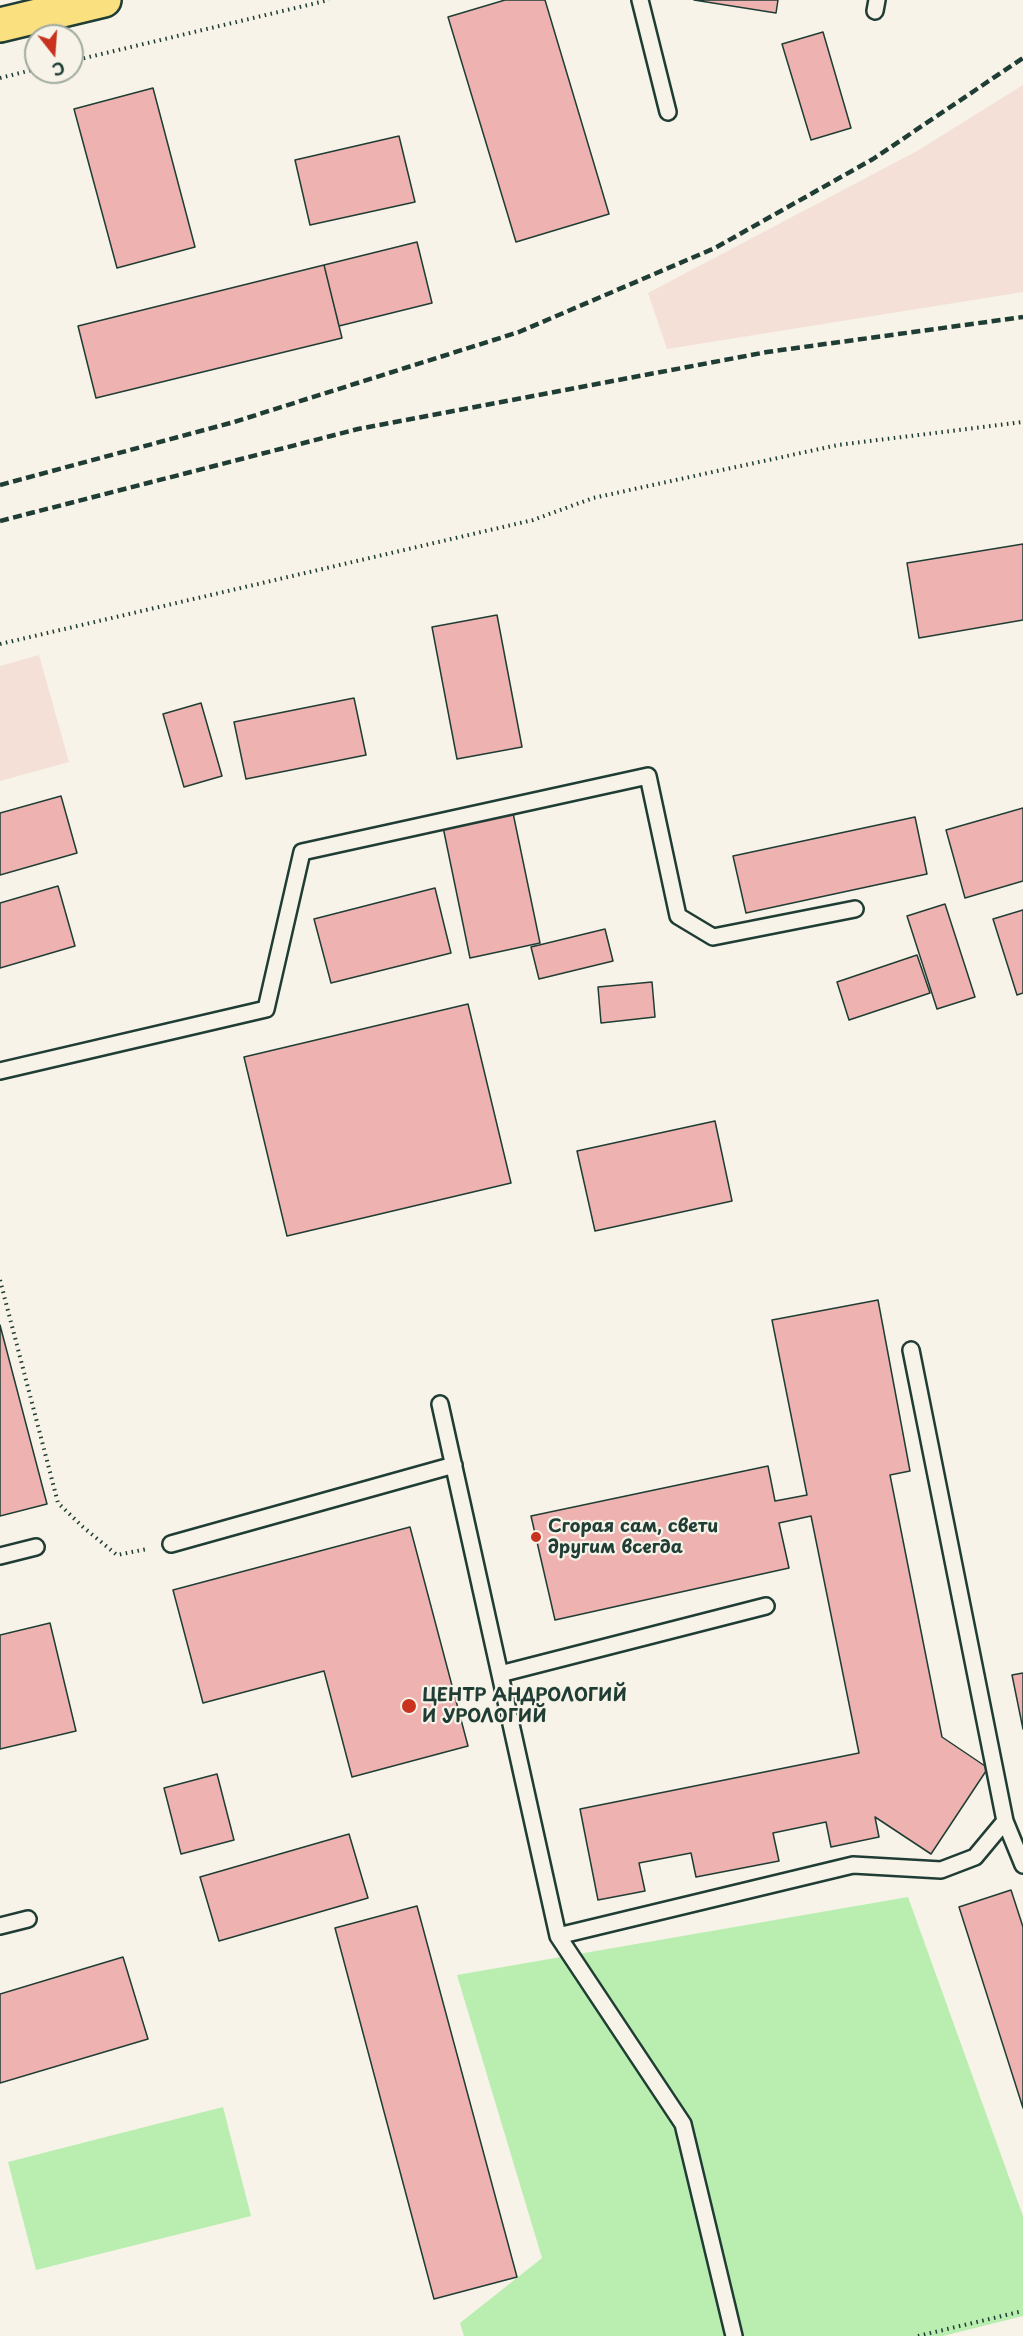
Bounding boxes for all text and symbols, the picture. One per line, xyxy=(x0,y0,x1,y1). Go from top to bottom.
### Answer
north arrow xyxy=(24,24,84,84)
text: С xyxy=(49,56,68,83)
place label: Сгорая сам, свети другим всегда xyxy=(548,1516,718,1558)
marker: Сгорая сам, свети другим всегда xyxy=(529,1530,543,1544)
place label: ЦЕНТР АНДРОЛОГИЙ И УРОЛОГИЙ xyxy=(422,1685,627,1728)
marker: ЦЕНТР АНДРОЛОГИЙ И УРОЛОГИЙ xyxy=(400,1697,418,1715)

